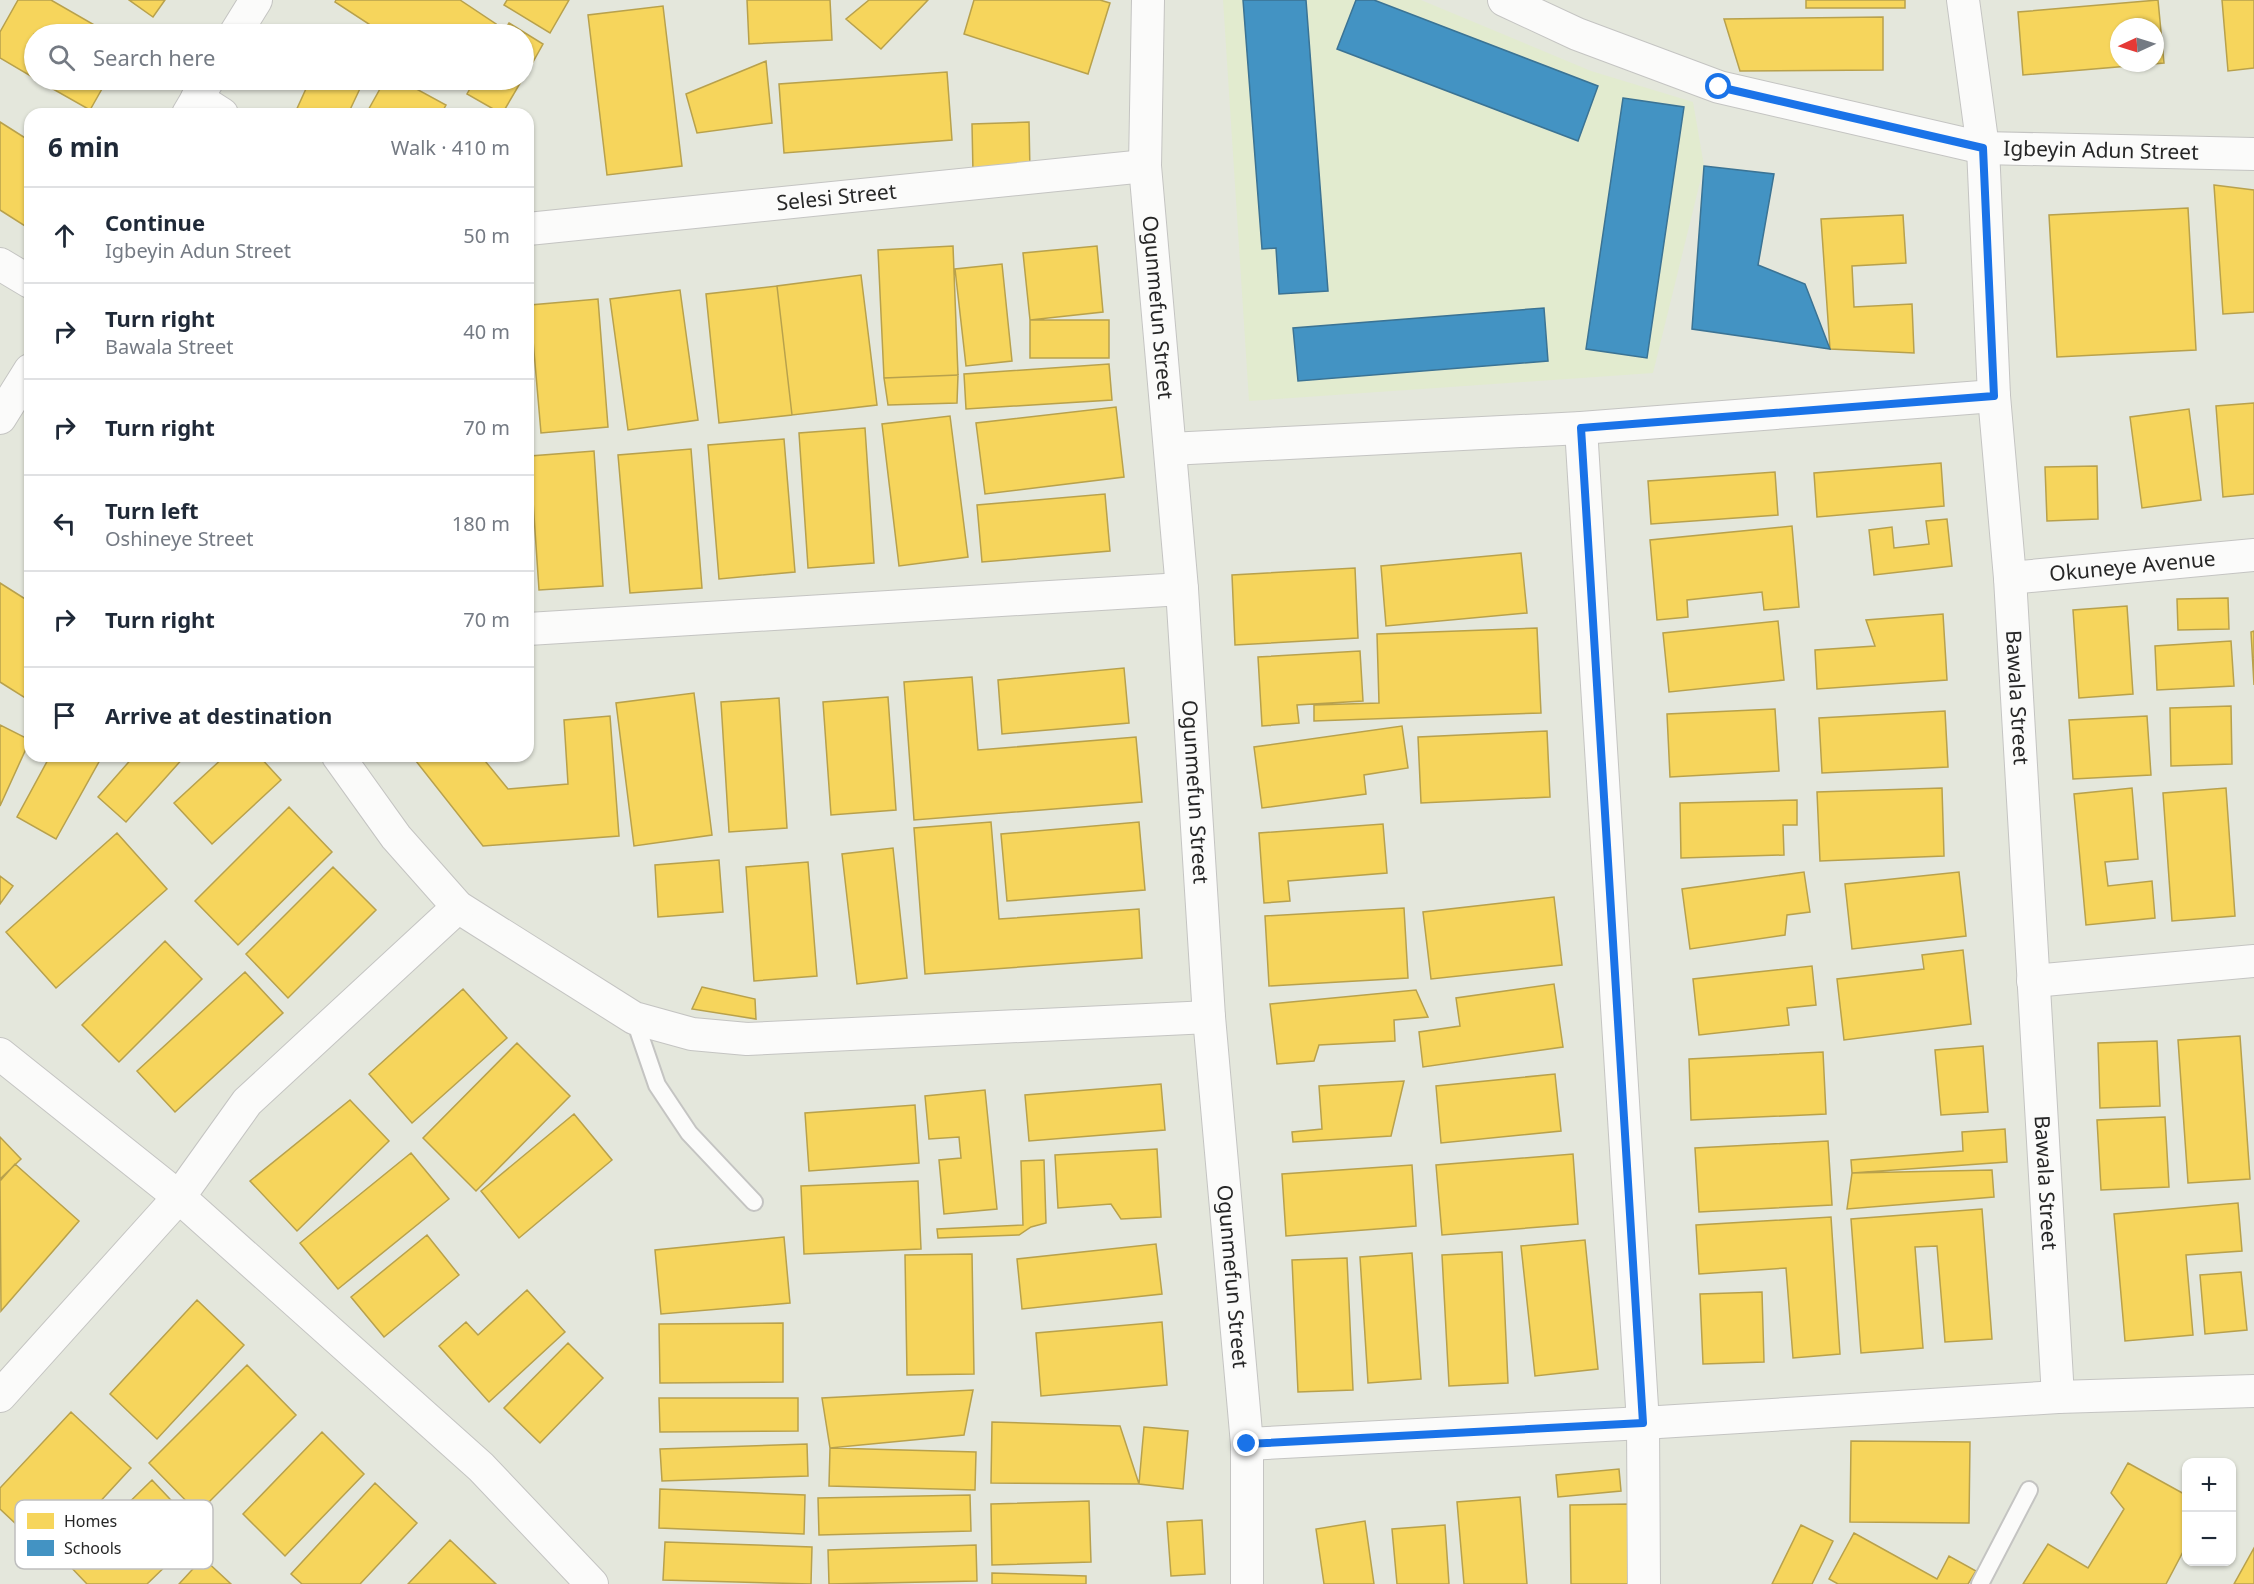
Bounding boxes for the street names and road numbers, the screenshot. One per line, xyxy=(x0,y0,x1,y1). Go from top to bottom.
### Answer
street label: Igbeyin Adun Street xyxy=(2003,133,2199,166)
street label: Selesi Street xyxy=(775,176,898,217)
street label: Ogunmefun Street xyxy=(1136,214,1180,401)
street label: Okuneye Avenue xyxy=(2048,544,2217,587)
street label: Bawala Street xyxy=(2000,629,2036,766)
street label: Ogunmefun Street xyxy=(1176,699,1216,885)
street label: Bawala Street xyxy=(2029,1114,2064,1251)
street label: Ogunmefun Street xyxy=(1211,1183,1255,1370)

